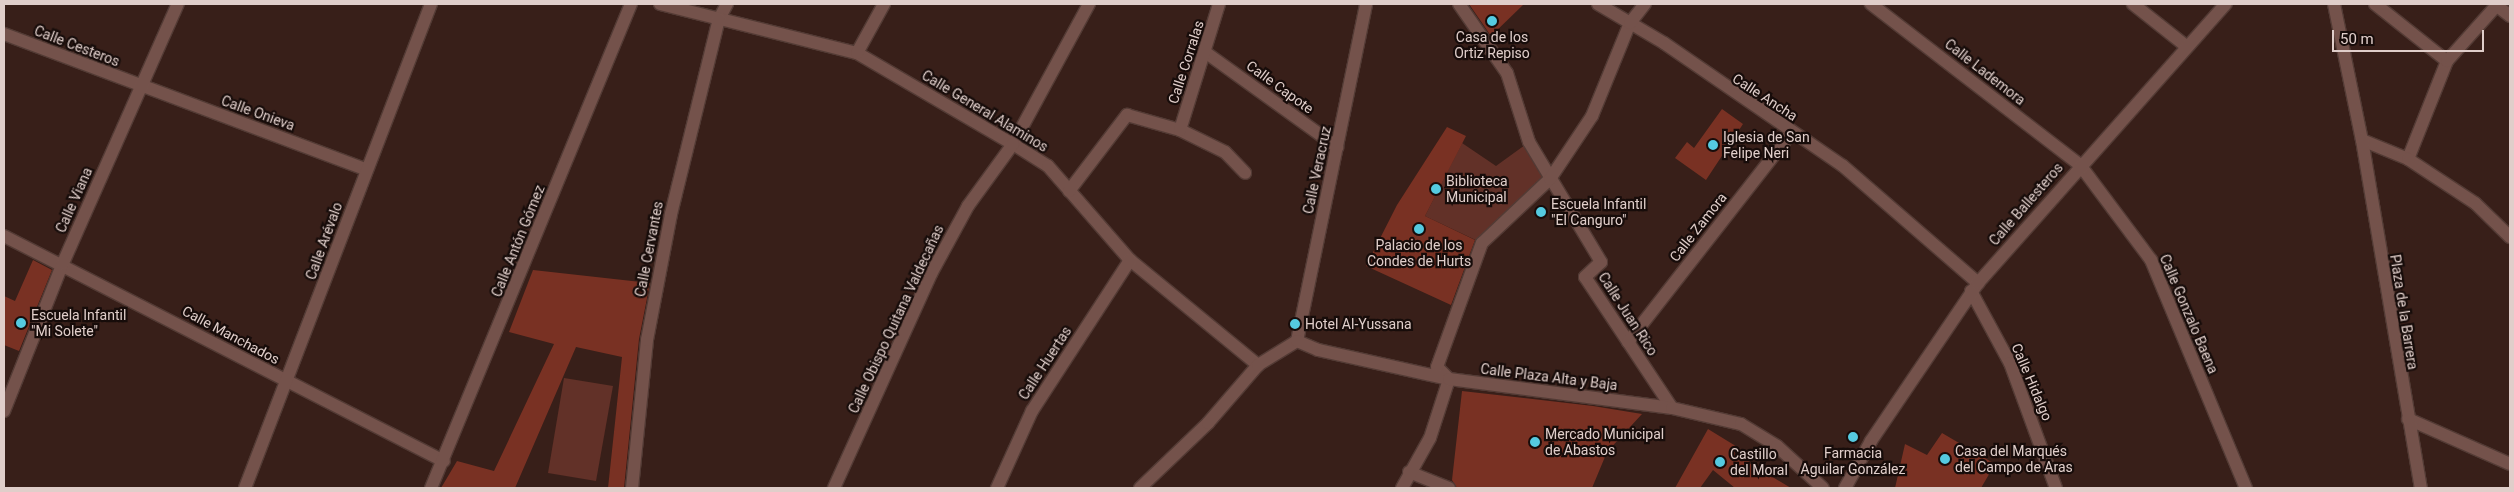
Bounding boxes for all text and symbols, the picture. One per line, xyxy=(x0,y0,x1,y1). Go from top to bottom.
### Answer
marker: Casa de los Ortiz Repiso xyxy=(1486,15,1498,27)
street label: Calle Corralas xyxy=(1165,18,1207,106)
scale bar xyxy=(2334,20,2486,52)
street label: Calle Cesteros xyxy=(32,22,122,70)
place label: Casa de los Ortiz Repiso xyxy=(1454,29,1530,62)
text: 50 m xyxy=(2340,30,2374,48)
street label: Calle Lademora xyxy=(1942,35,2028,109)
street label: Calle Capote xyxy=(1243,57,1317,117)
street label: Calle General Alaminos xyxy=(919,67,1051,155)
street label: Calle Ancha xyxy=(1729,70,1801,124)
street label: Calle Onieva xyxy=(219,92,297,134)
street label: Calle Veracruz xyxy=(1300,125,1334,215)
place label: Iglesia de San Felipe Neri xyxy=(1723,129,1810,162)
marker: Iglesia de San Felipe Neri xyxy=(1707,139,1719,151)
street label: Calle Ballesteros xyxy=(1986,159,2066,249)
street label: Calle Viana xyxy=(52,165,96,235)
place label: Biblioteca Municipal xyxy=(1446,173,1508,206)
street label: Calle Antón Gómez xyxy=(488,183,548,299)
marker: Biblioteca Municipal xyxy=(1430,183,1442,195)
street label: Calle Zamora xyxy=(1666,189,1730,265)
place label: Escuela Infantil "El Canguro" xyxy=(1551,196,1646,228)
street label: Calle Arévalo xyxy=(302,200,346,282)
street label: Calle Cervantes xyxy=(631,200,667,298)
marker: Escuela Infantil "El Canguro" xyxy=(1535,206,1547,218)
street label: Calle Obispo Quitana Valdecañas xyxy=(845,222,947,416)
marker: Palacio de los Condes de Hurts xyxy=(1413,223,1425,235)
place label: Palacio de los Condes de Hurts xyxy=(1367,237,1471,270)
street label: Calle Gonzalo Baena xyxy=(2156,252,2222,376)
street label: Plaza de la Barrera xyxy=(2387,253,2421,371)
street label: Calle Juan Rico xyxy=(1595,269,1661,359)
street label: Calle Manchados xyxy=(179,302,283,368)
place label: Escuela Infantil "Mi Solete" xyxy=(31,307,126,340)
place label: Hotel Al-Yussana xyxy=(1305,316,1412,332)
marker: Escuela Infantil "Mi Solete" xyxy=(15,317,27,329)
marker: Hotel Al-Yussana xyxy=(1289,318,1301,330)
street label: Calle Huertas xyxy=(1015,323,1075,403)
street label: Calle Hidalgo xyxy=(2008,341,2056,423)
street label: Calle Plaza Alta y Baja xyxy=(1480,360,1618,394)
place label: Mercado Municipal de Abastos xyxy=(1545,426,1664,458)
marker: Farmacia Aguilar González xyxy=(1847,431,1859,443)
marker: Mercado Municipal de Abastos xyxy=(1529,436,1541,448)
place label: Casa del Marqués del Campo de Aras xyxy=(1955,443,2073,476)
place label: Farmacia Aguilar González xyxy=(1801,445,1905,478)
place label: Castillo del Moral xyxy=(1730,446,1788,478)
marker: Casa del Marqués del Campo de Aras xyxy=(1939,453,1951,465)
marker: Castillo del Moral xyxy=(1714,456,1726,468)

